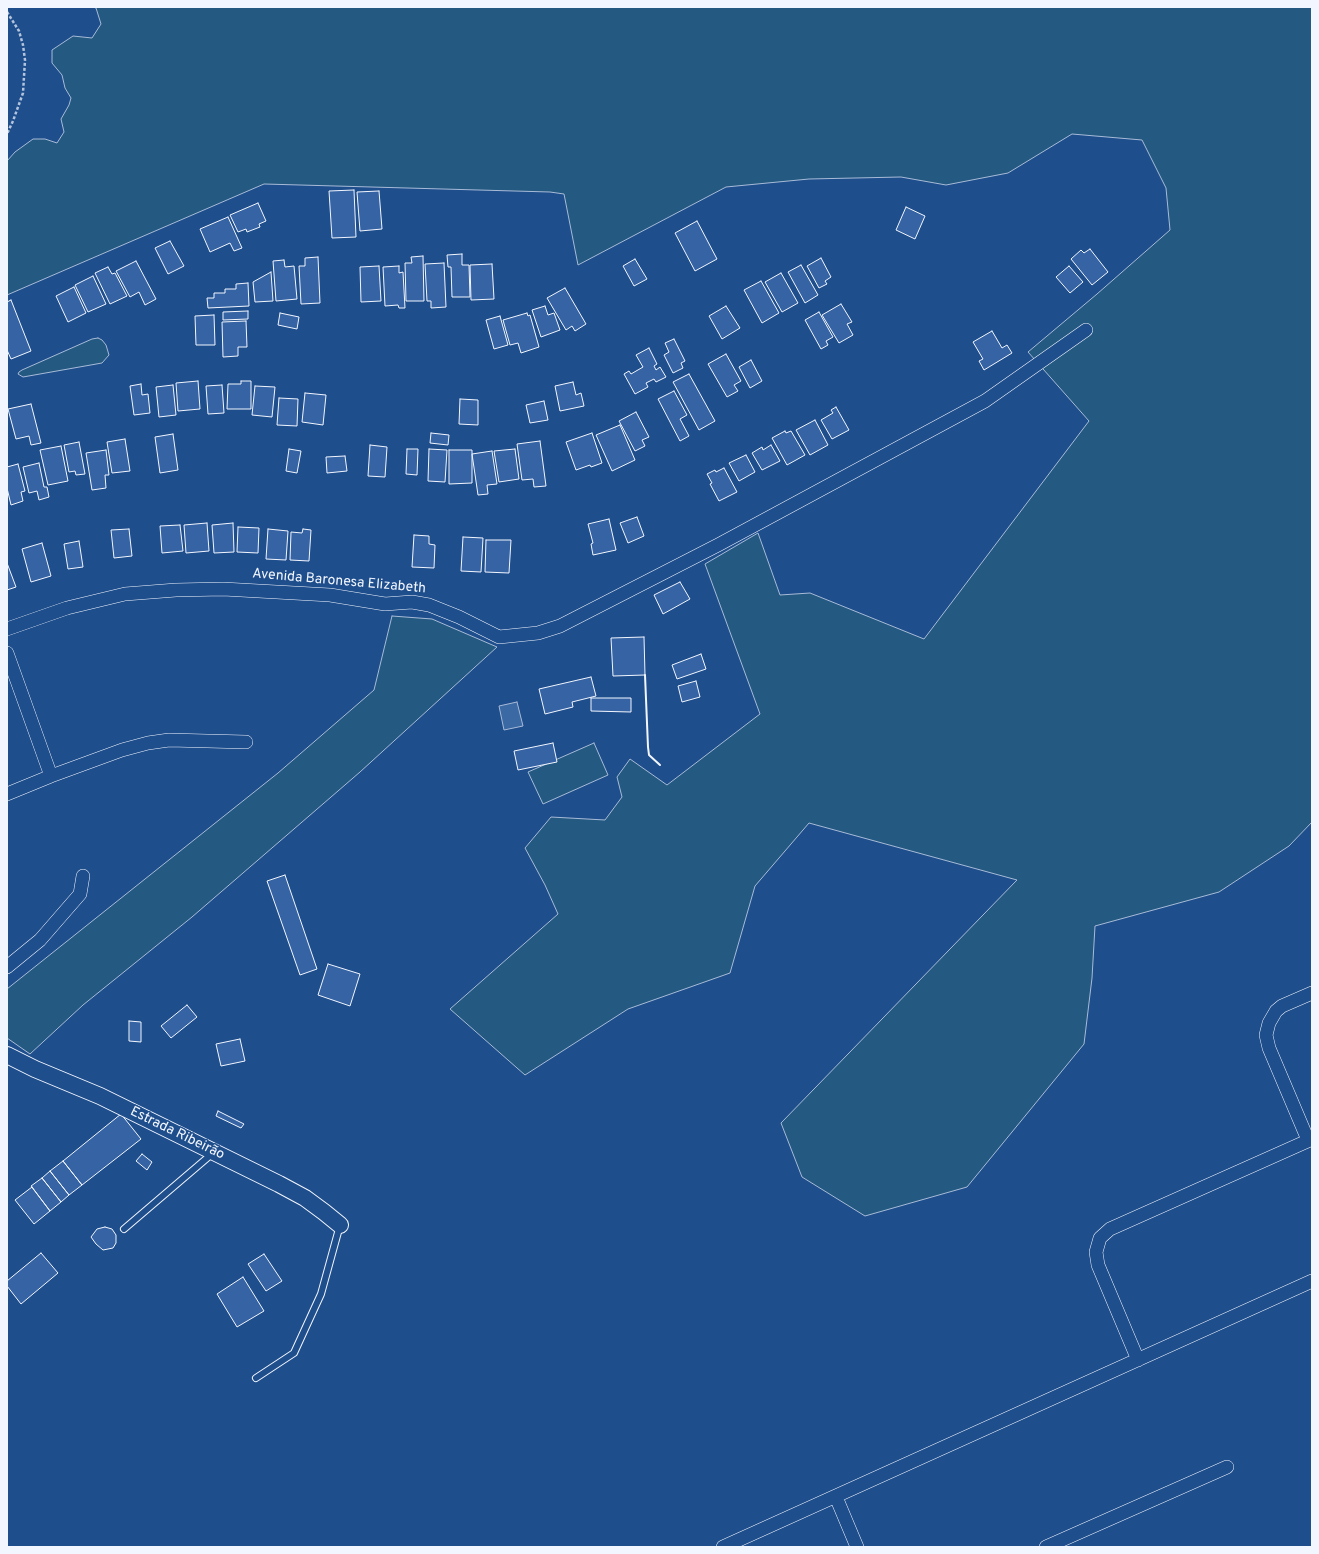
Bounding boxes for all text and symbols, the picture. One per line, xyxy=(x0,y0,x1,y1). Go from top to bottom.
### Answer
street label: Avenida Baronesa Elizabeth xyxy=(251,566,427,598)
street label: Estrada Ribeirão xyxy=(127,1104,227,1164)

